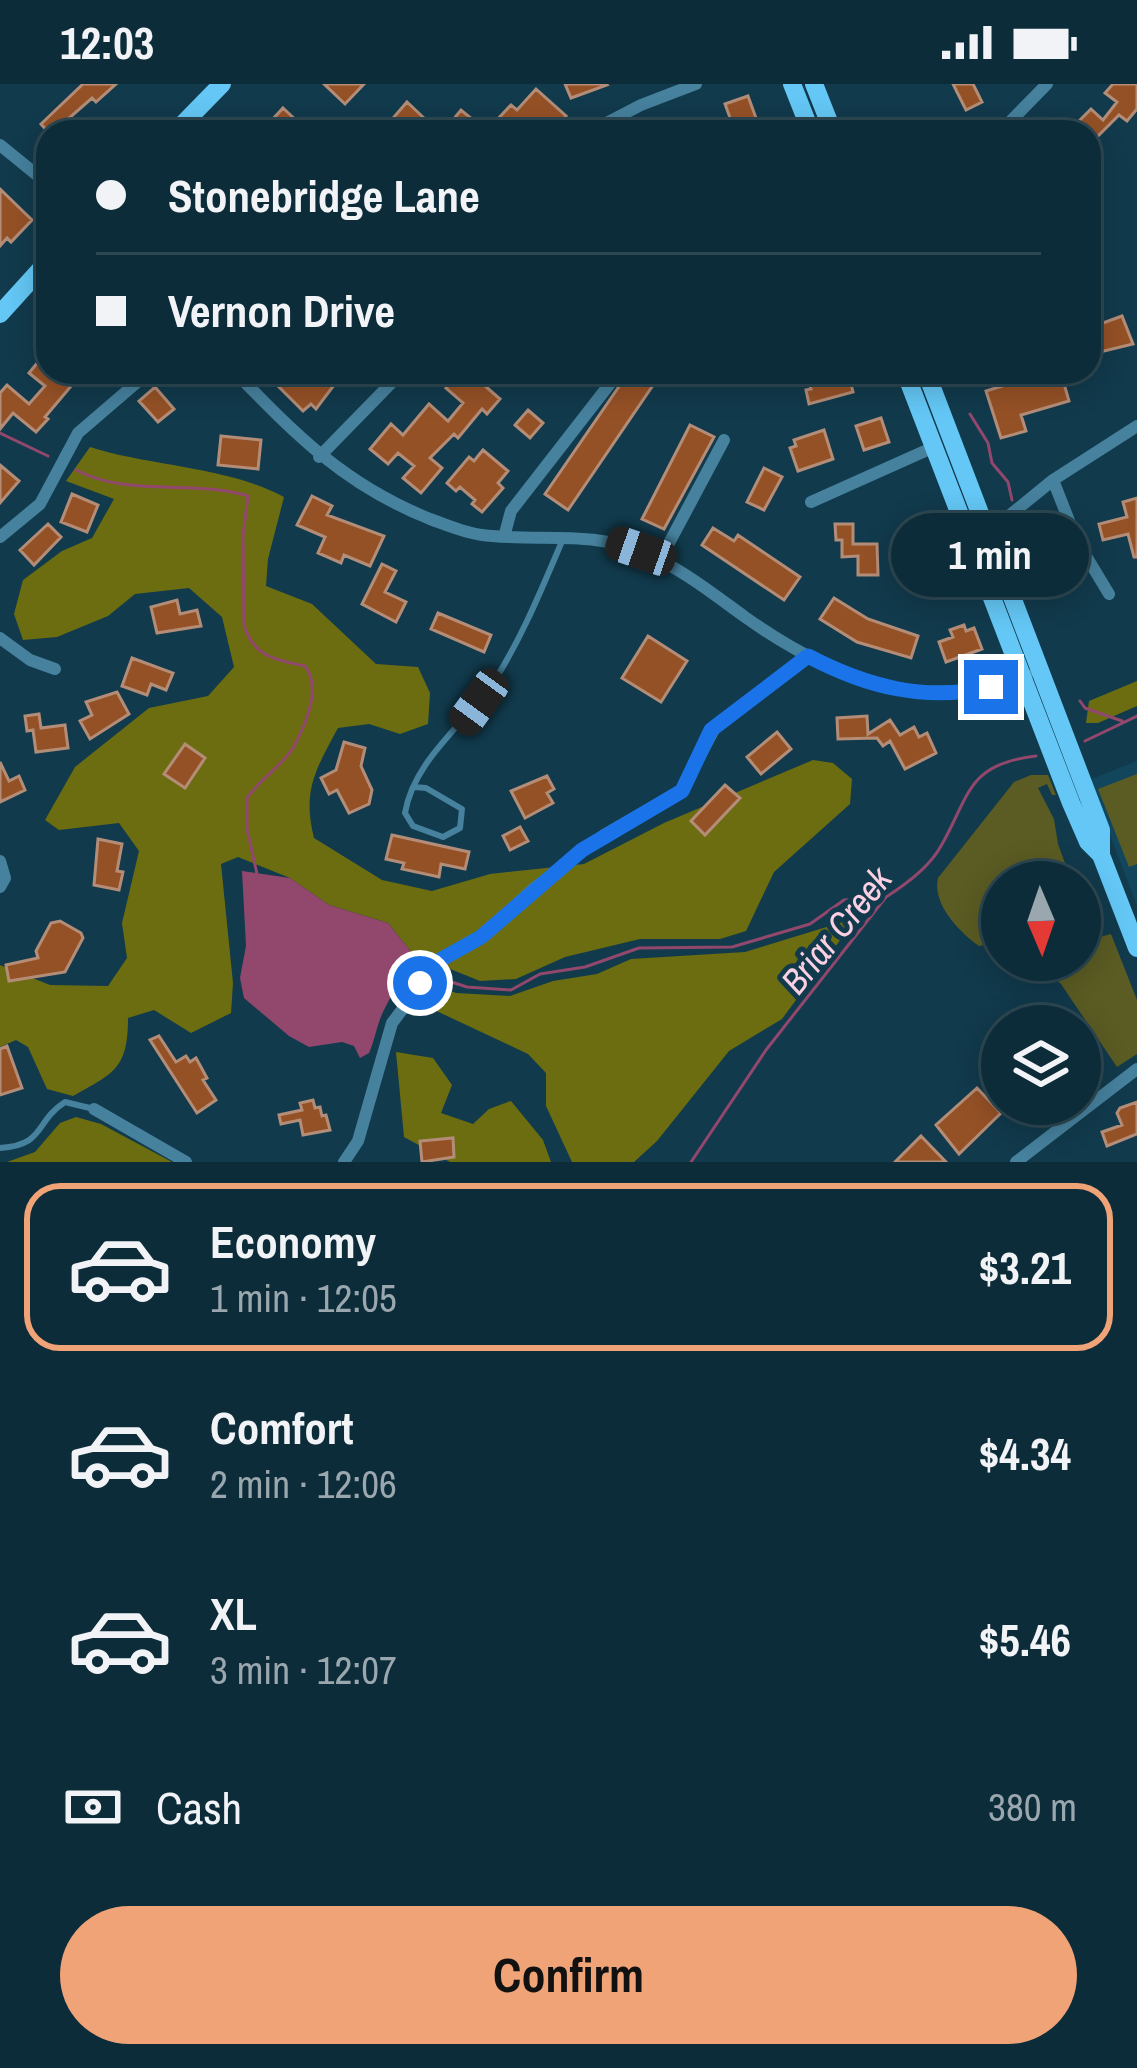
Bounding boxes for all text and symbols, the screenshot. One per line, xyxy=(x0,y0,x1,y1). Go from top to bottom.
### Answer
text: 12:03 xyxy=(60,12,154,73)
text: Stonebridge Lane xyxy=(168,165,480,226)
text: Vernon Drive xyxy=(168,280,395,341)
callout: 1 min xyxy=(892,513,1090,597)
car xyxy=(601,522,681,580)
text: 1 min xyxy=(948,529,1032,581)
route end xyxy=(964,660,1018,714)
car xyxy=(443,662,515,742)
water label: Briar Creek xyxy=(770,855,903,1004)
north arrow xyxy=(981,861,1101,981)
map controls xyxy=(981,861,1101,1125)
route start xyxy=(393,956,447,1010)
button: layers xyxy=(981,1005,1101,1125)
text: Economy xyxy=(210,1211,376,1272)
icon: car xyxy=(66,1213,174,1321)
text: $3.21 xyxy=(979,1237,1071,1298)
text: 1 min · 12:05 xyxy=(210,1272,397,1324)
text: Comfort xyxy=(210,1397,353,1458)
icon: car xyxy=(66,1399,174,1507)
text: $4.34 xyxy=(979,1423,1071,1484)
text: 2 min · 12:06 xyxy=(210,1458,397,1510)
text: XL xyxy=(210,1583,257,1644)
icon: car xyxy=(66,1585,174,1693)
text: $5.46 xyxy=(979,1609,1071,1670)
text: 3 min · 12:07 xyxy=(210,1644,397,1696)
icon: cash xyxy=(60,1774,126,1840)
text: Cash xyxy=(156,1777,242,1838)
text: 380 m xyxy=(988,1781,1077,1833)
button: Confirm xyxy=(60,1906,1077,2044)

